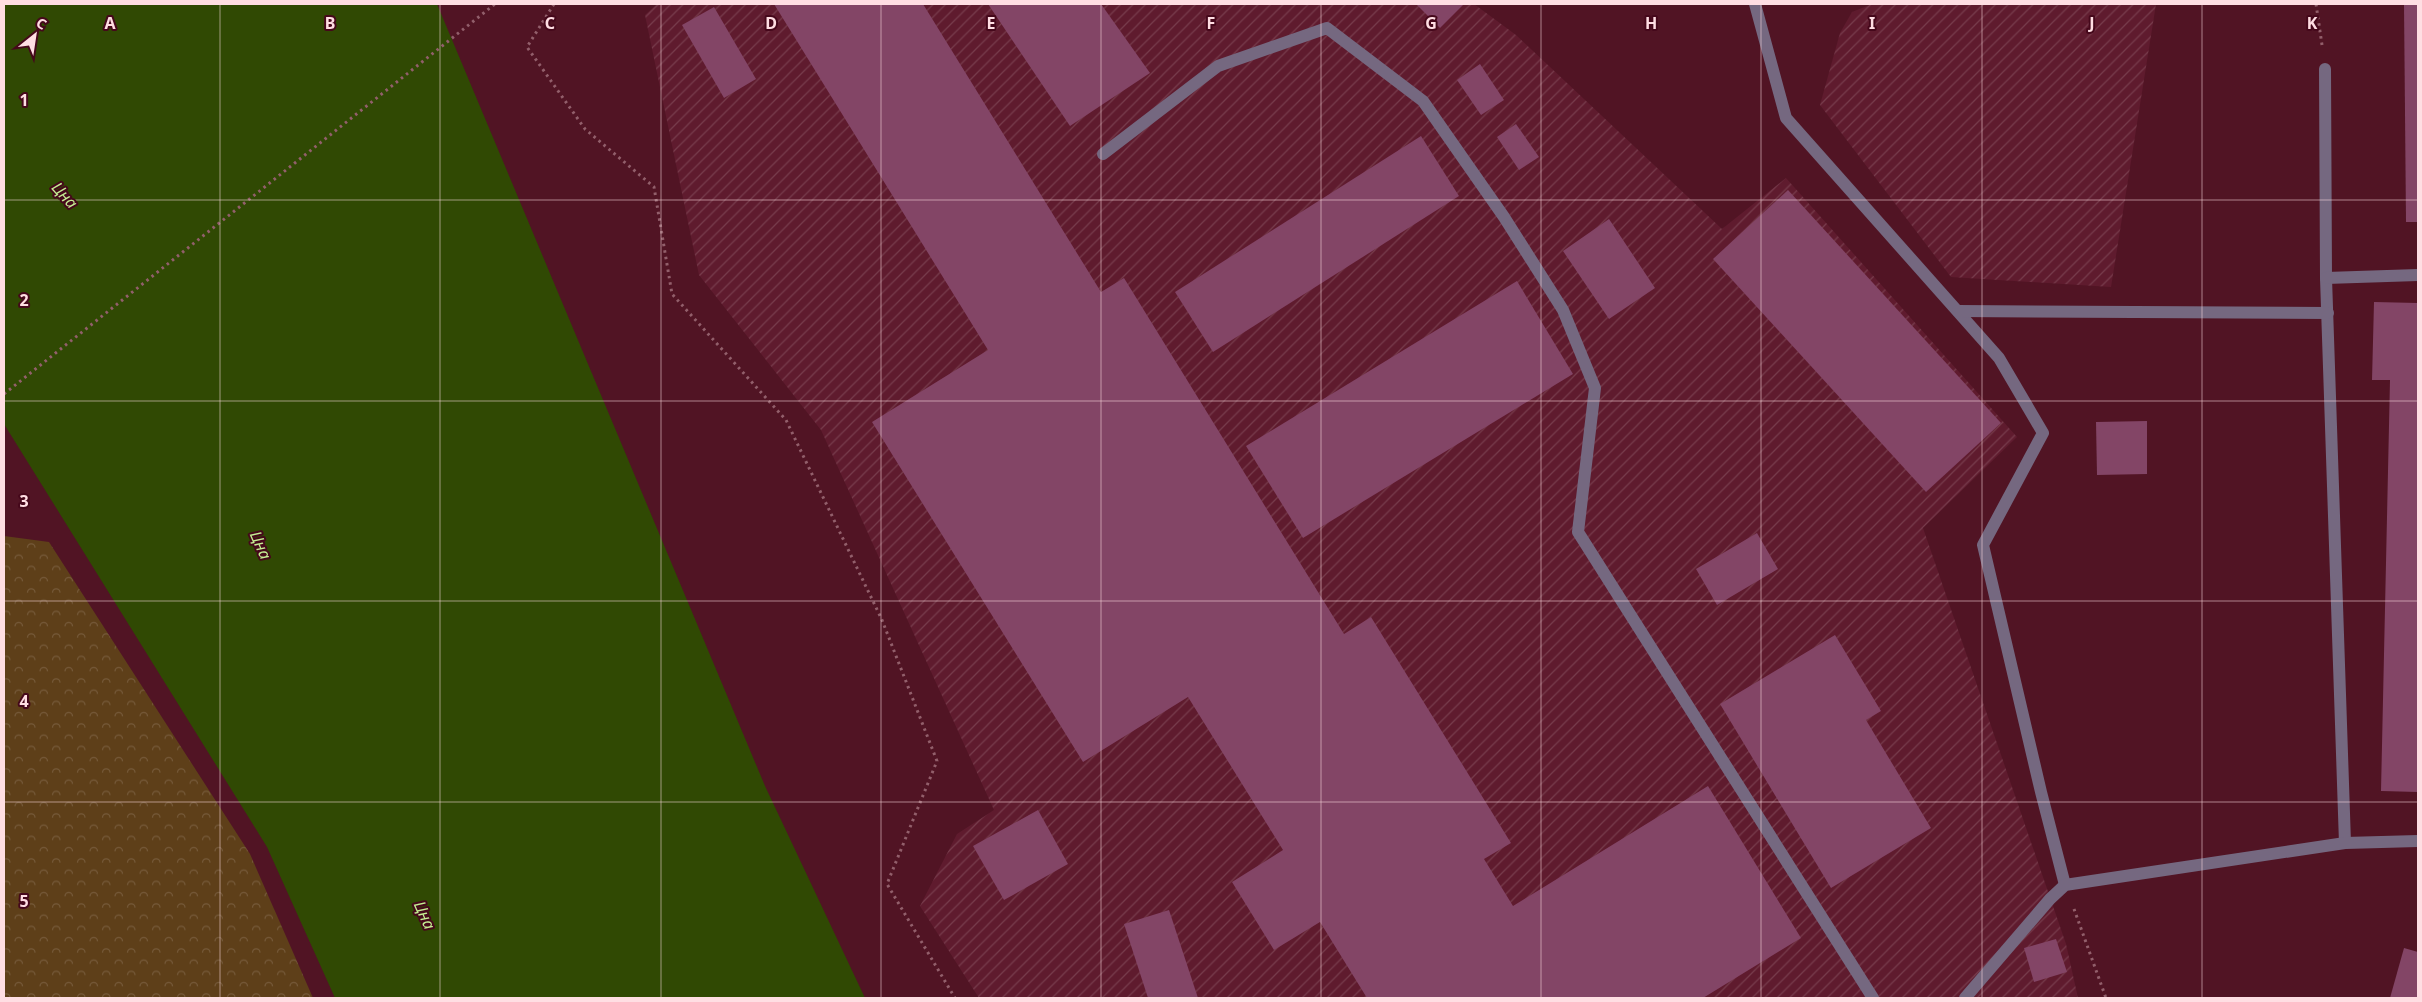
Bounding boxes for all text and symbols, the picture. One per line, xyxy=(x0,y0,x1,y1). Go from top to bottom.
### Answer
north arrow xyxy=(10,10,60,60)
text: A xyxy=(104,12,116,34)
text: B xyxy=(325,12,335,34)
text: C xyxy=(545,12,555,34)
text: D xyxy=(765,12,777,34)
text: E xyxy=(987,12,996,34)
text: F xyxy=(1207,12,1215,34)
text: G xyxy=(1425,12,1437,34)
text: H xyxy=(1645,12,1657,34)
text: I xyxy=(1869,12,1875,34)
text: J xyxy=(2087,12,2095,34)
text: K xyxy=(2307,12,2318,34)
text: С xyxy=(33,13,50,34)
text: 1 xyxy=(19,89,29,111)
water label: Цна xyxy=(47,177,83,213)
text: 2 xyxy=(19,289,29,311)
text: 3 xyxy=(19,490,29,512)
water label: Цна xyxy=(245,527,277,563)
text: 4 xyxy=(19,690,29,712)
text: 5 xyxy=(19,890,29,912)
water label: Цна xyxy=(409,897,441,933)

